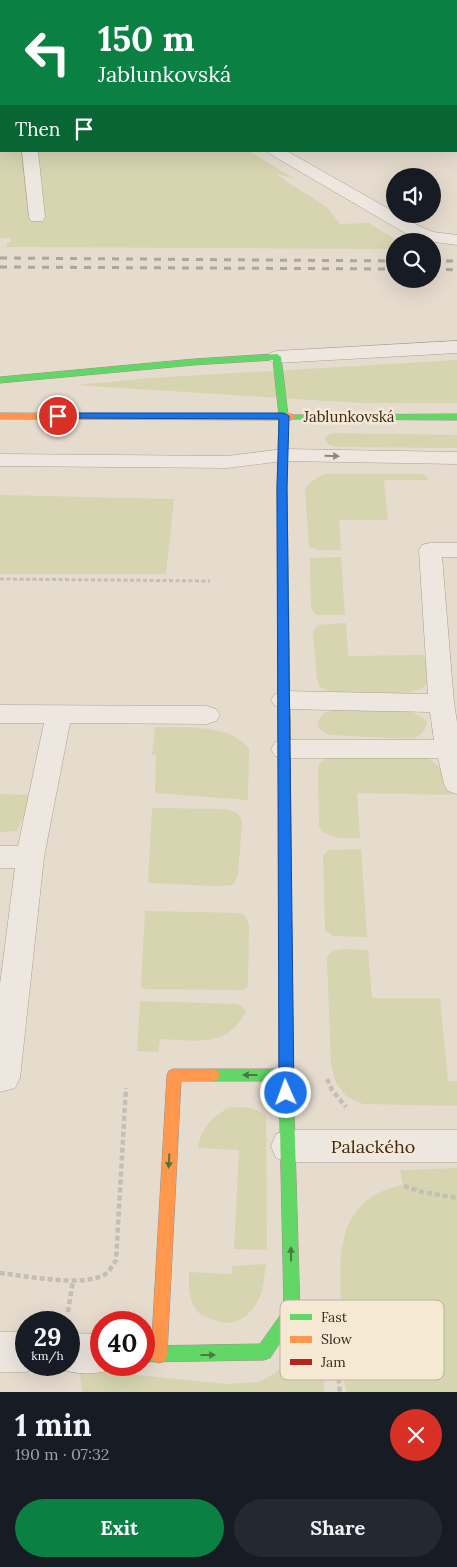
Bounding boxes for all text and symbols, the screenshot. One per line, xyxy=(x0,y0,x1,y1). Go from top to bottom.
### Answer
text: 150 m xyxy=(98,16,195,61)
icon: left xyxy=(15,20,80,85)
text: Jablunkovská xyxy=(98,60,231,88)
icon: arrive xyxy=(70,115,98,143)
text: Then xyxy=(15,117,60,141)
map controls xyxy=(386,168,441,288)
button: sound xyxy=(386,168,441,223)
button: search xyxy=(386,233,441,288)
pin xyxy=(37,395,79,437)
icon: arrive xyxy=(44,402,72,430)
street label: Jablunkovská xyxy=(303,407,395,426)
one-way arrow xyxy=(324,452,340,460)
position arrow xyxy=(259,1066,311,1118)
one-way arrow xyxy=(242,1071,258,1079)
street label: Palackého xyxy=(331,1135,415,1158)
one-way arrow xyxy=(165,1153,173,1169)
one-way arrow xyxy=(286,1246,294,1262)
legend xyxy=(280,1300,444,1380)
text: Fast xyxy=(321,1308,348,1326)
speed limit sign: 40 xyxy=(90,1311,155,1376)
text: 29 xyxy=(34,1321,61,1353)
text: Slow xyxy=(321,1330,353,1348)
text: km/h xyxy=(31,1348,64,1363)
one-way arrow xyxy=(200,1351,216,1359)
text: Jam xyxy=(320,1353,346,1371)
text: 1 min xyxy=(15,1406,92,1444)
button: close xyxy=(390,1409,442,1461)
text: 190 m · 07:32 xyxy=(15,1444,109,1464)
button: Exit xyxy=(15,1499,224,1557)
button: Share xyxy=(234,1499,442,1557)

